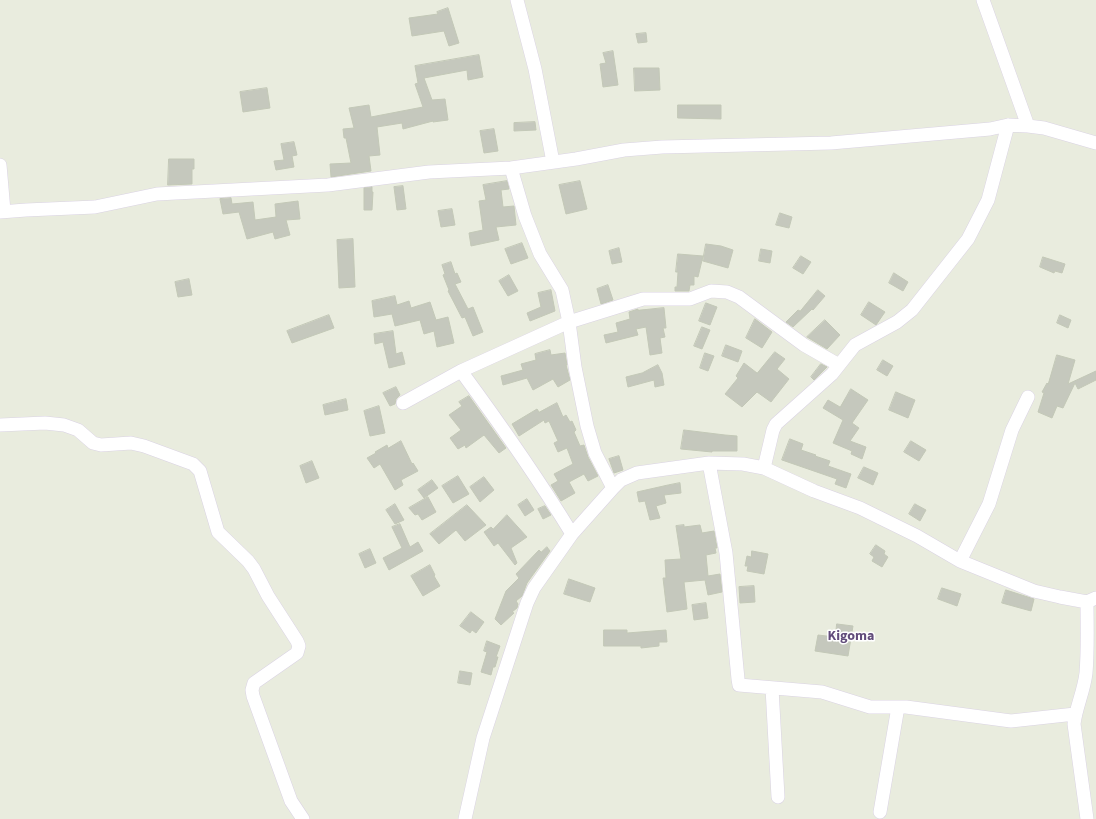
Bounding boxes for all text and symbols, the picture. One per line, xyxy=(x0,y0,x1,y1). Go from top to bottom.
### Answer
district label: Kigoma xyxy=(828,629,874,645)

